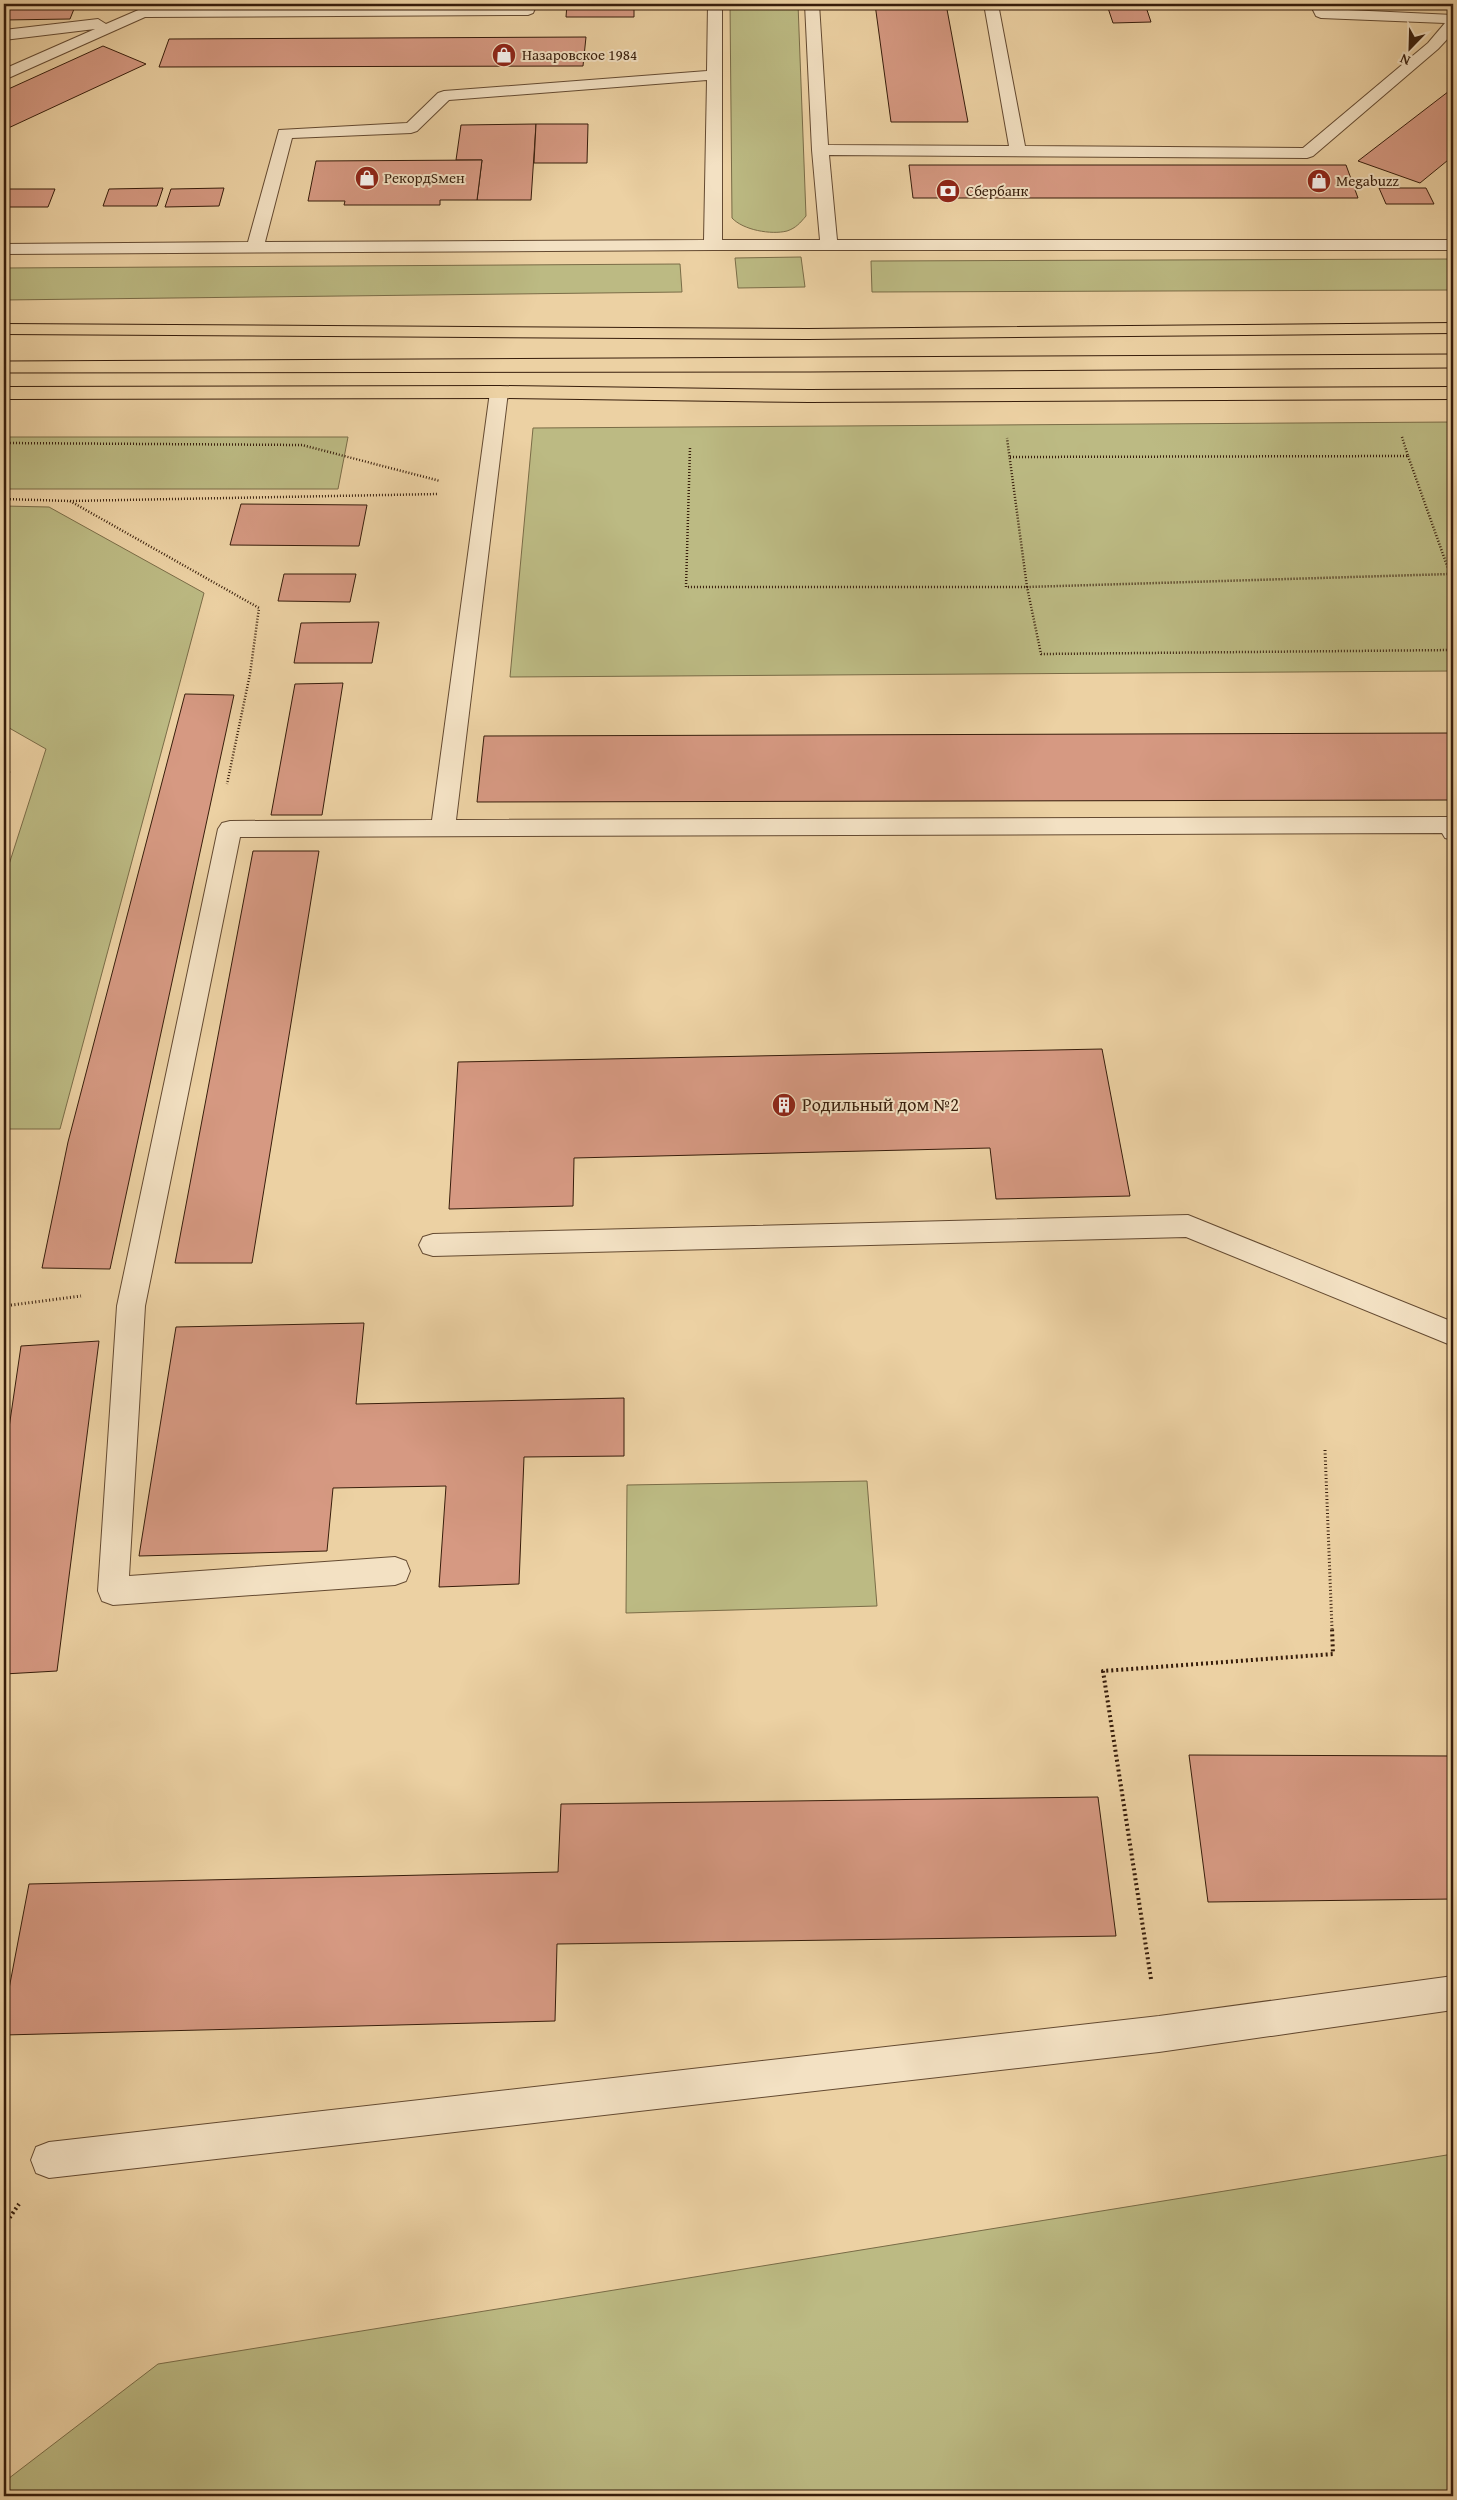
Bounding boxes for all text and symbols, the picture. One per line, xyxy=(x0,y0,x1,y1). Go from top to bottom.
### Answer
north arrow xyxy=(1384,22,1434,72)
shop icon: Назаровское 1984 xyxy=(491,42,517,68)
place label: Назаровское 1984 xyxy=(522,44,637,65)
text: N xyxy=(1396,49,1413,71)
shop icon: РекордSмен xyxy=(354,165,380,191)
place label: РекордSмен xyxy=(384,167,465,188)
shop icon: Megabuzz xyxy=(1306,168,1332,194)
place label: Megabuzz xyxy=(1336,170,1399,191)
bank icon: Сбербанк xyxy=(935,178,961,204)
place label: Сбербанк xyxy=(966,180,1028,201)
place label: Родильный дом №2 xyxy=(802,1091,959,1118)
building icon: Родильный дом №2 xyxy=(771,1092,797,1118)

